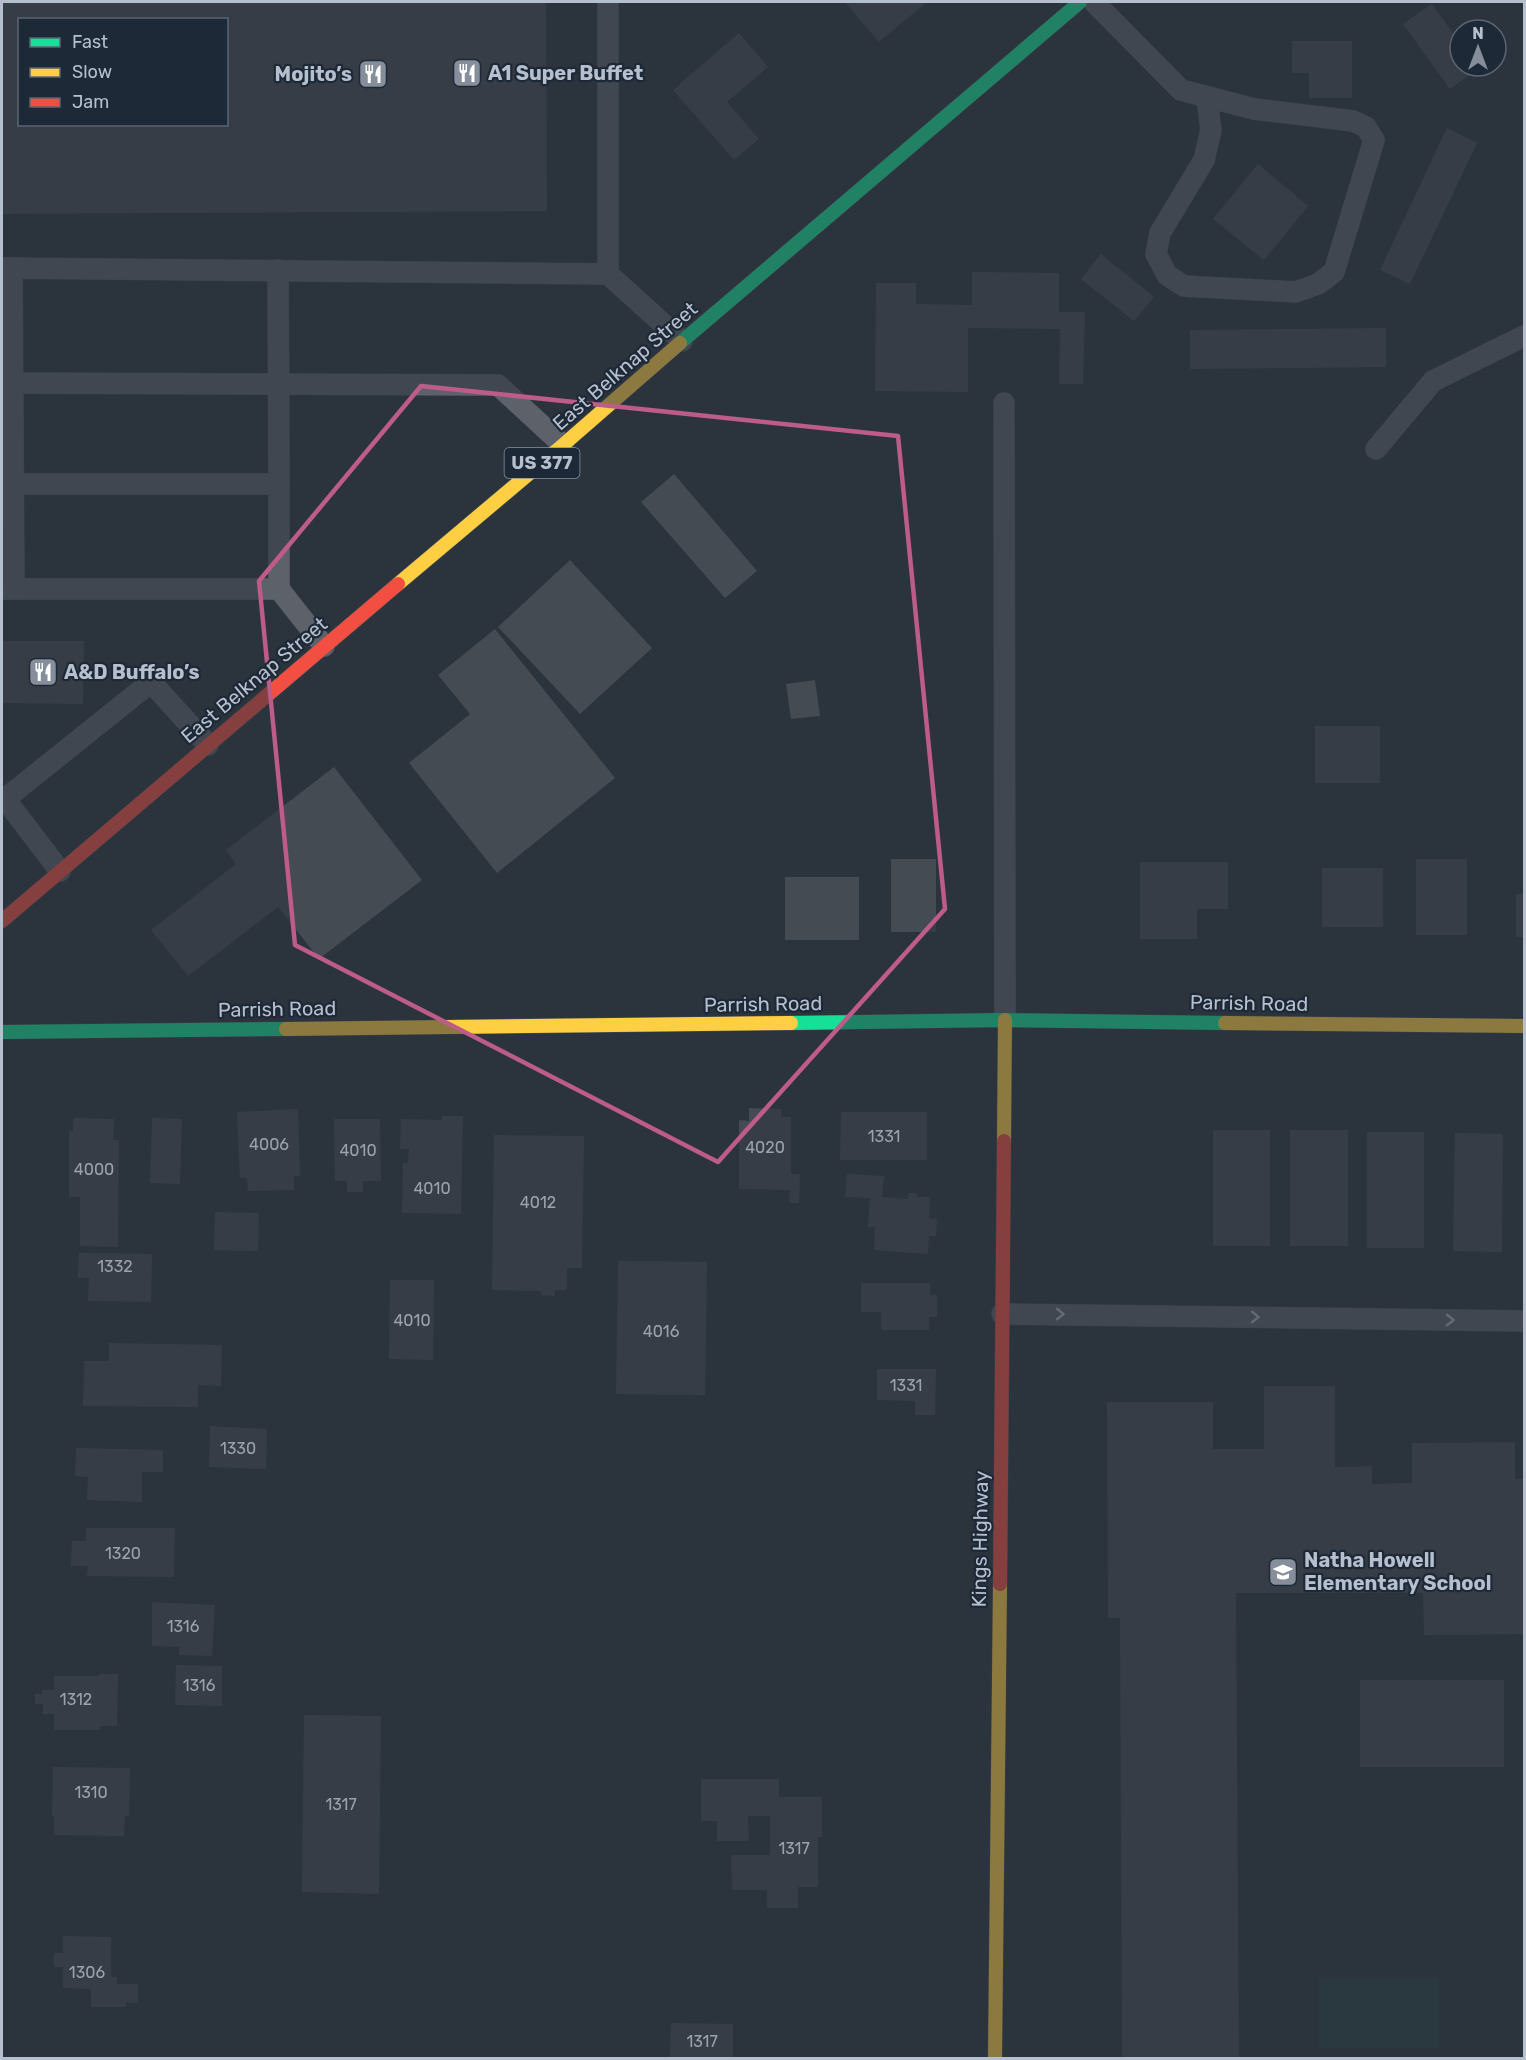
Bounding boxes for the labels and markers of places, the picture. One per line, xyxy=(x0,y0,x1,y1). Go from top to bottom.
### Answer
restaurant icon: A1 Super Buffet xyxy=(451,57,483,89)
restaurant icon: Mojito’s xyxy=(357,58,389,90)
place label: A1 Super Buffet xyxy=(488,61,643,85)
place label: Mojito’s xyxy=(275,62,352,86)
restaurant icon: A&D Buffalo’s xyxy=(27,656,59,688)
place label: A&D Buffalo’s xyxy=(64,660,200,684)
place label: Natha Howell Elementary School xyxy=(1304,1548,1491,1595)
school or university icon: Natha Howell Elementary School xyxy=(1267,1556,1299,1588)

